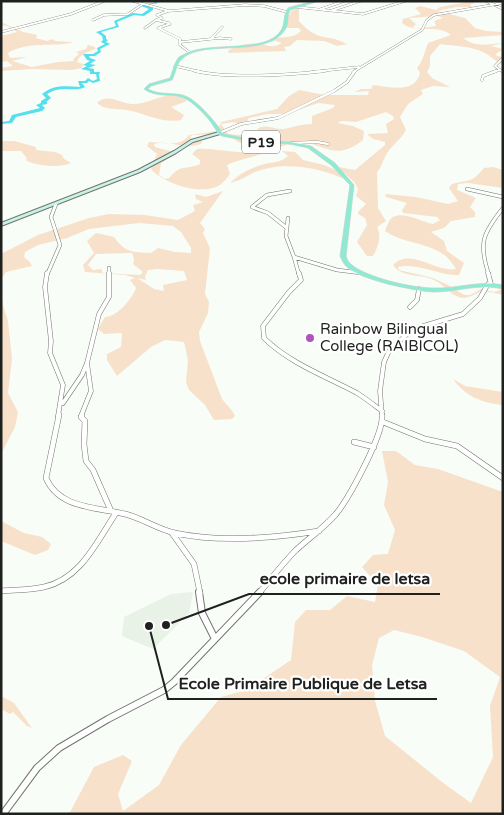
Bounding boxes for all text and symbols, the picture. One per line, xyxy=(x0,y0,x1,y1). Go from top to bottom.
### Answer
road number: P19 xyxy=(242,130,280,154)
place label: Rainbow Bilingual College (RAIBICOL) xyxy=(320,320,459,355)
marker: Rainbow Bilingual College (RAIBICOL) xyxy=(304,332,316,344)
callout: ecole primaire de letsa xyxy=(249,563,440,594)
text: ecole primaire de letsa xyxy=(260,569,430,589)
callout: Ecole Primaire Publique de Letsa xyxy=(168,668,437,699)
text: Ecole Primaire Publique de Letsa xyxy=(179,674,427,694)

